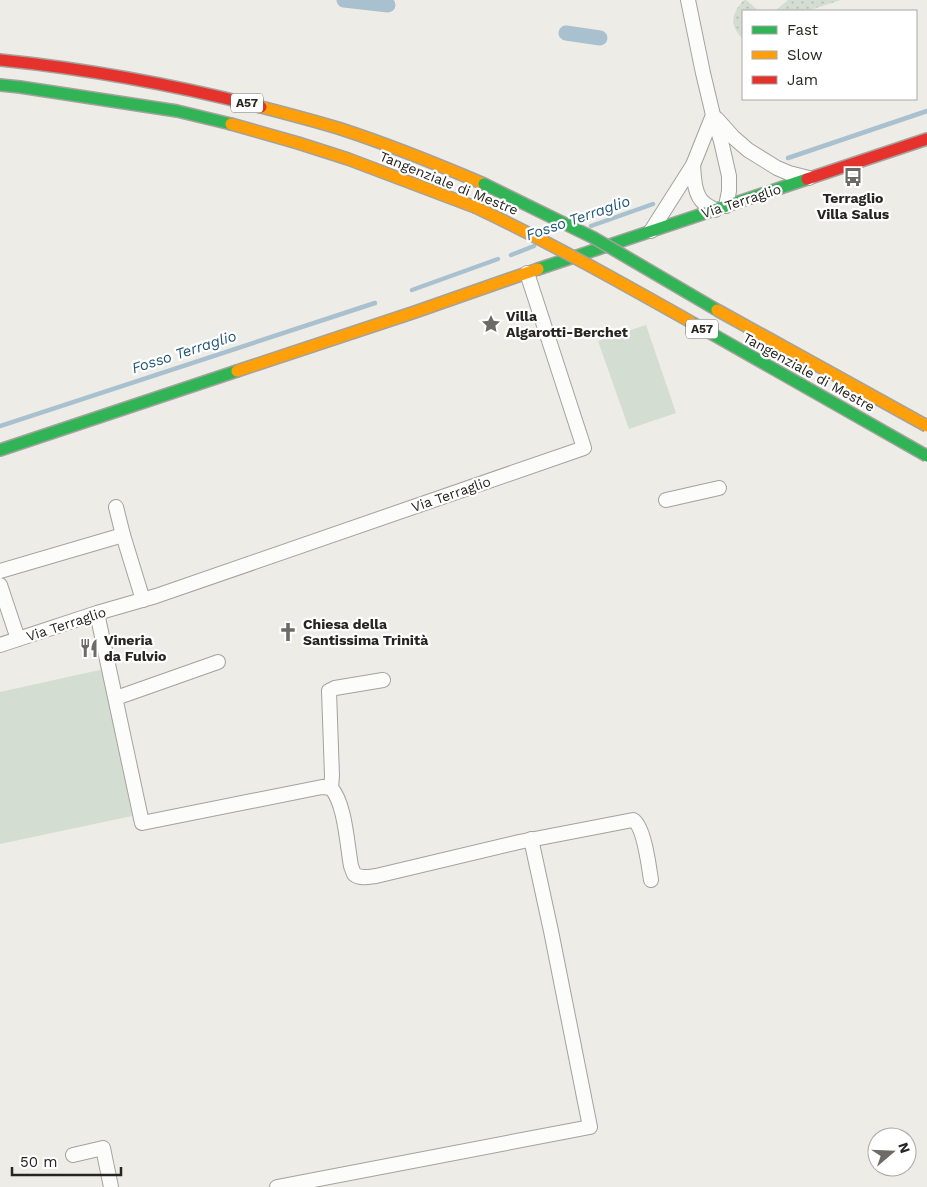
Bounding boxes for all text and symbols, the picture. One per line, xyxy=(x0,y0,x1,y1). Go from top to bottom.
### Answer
legend xyxy=(742,10,917,100)
text: Fast xyxy=(787,21,819,39)
text: Slow xyxy=(787,46,823,64)
text: Jam xyxy=(787,71,818,89)
road number: A57 xyxy=(231,94,263,112)
street label: Tangenziale di Mestre xyxy=(377,148,521,218)
bus stop icon: Terraglio Villa Salus xyxy=(842,166,864,188)
street label: Via Terraglio xyxy=(699,181,783,221)
place label: Terraglio Villa Salus xyxy=(817,190,890,222)
water label: Fosso Terraglio xyxy=(524,192,633,244)
place label: Villa Algarotti-Berchet xyxy=(506,308,628,340)
place icon: Villa Algarotti-Berchet xyxy=(480,313,502,335)
road number: A57 xyxy=(686,320,718,338)
water label: Fosso Terraglio xyxy=(129,327,239,377)
street label: Tangenziale di Mestre xyxy=(740,329,878,415)
street label: Via Terraglio xyxy=(409,473,493,515)
street label: Via Terraglio xyxy=(24,604,108,644)
place label: Chiesa della Santissima Trinità xyxy=(303,616,429,648)
church icon: Chiesa della Santissima Trinità xyxy=(277,621,299,643)
place label: Vineria da Fulvio xyxy=(104,632,166,664)
restaurant icon: Vineria da Fulvio xyxy=(78,637,100,659)
north arrow xyxy=(867,1127,917,1177)
text: N xyxy=(895,1140,914,1155)
scale bar xyxy=(12,1144,121,1176)
text: 50 m xyxy=(20,1153,57,1171)

